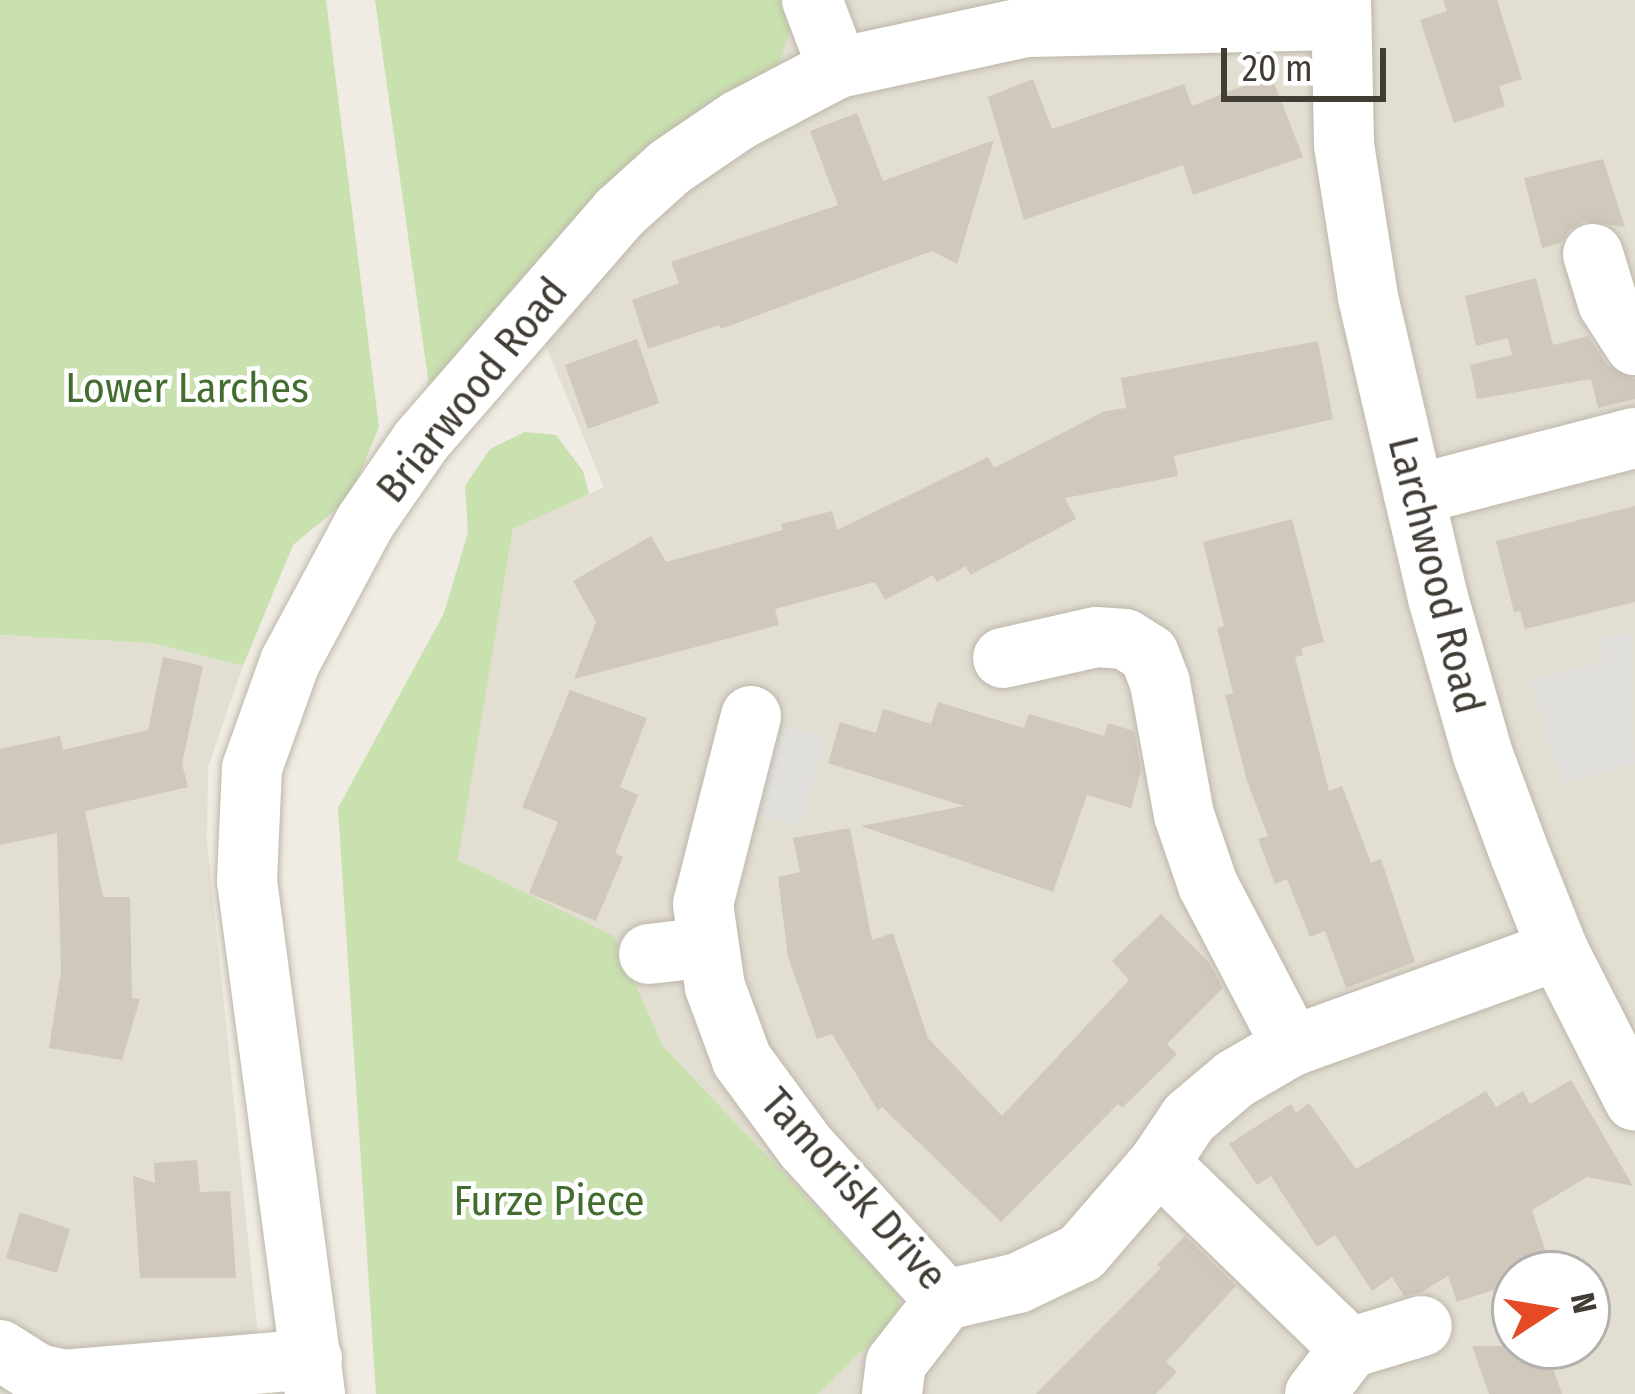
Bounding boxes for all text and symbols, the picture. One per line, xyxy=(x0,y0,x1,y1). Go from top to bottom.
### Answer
scale bar xyxy=(1227,24,1392,98)
text: 20 m xyxy=(1242,47,1313,91)
street label: Briarwood Road xyxy=(366,267,578,513)
park label: Lower Larches xyxy=(65,363,309,413)
street label: Larchwood Road xyxy=(1377,431,1495,719)
street label: Tamorisk Drive xyxy=(750,1078,958,1300)
park label: Furze Piece xyxy=(453,1176,645,1226)
north arrow xyxy=(1491,1250,1611,1370)
text: N xyxy=(1562,1289,1605,1317)

